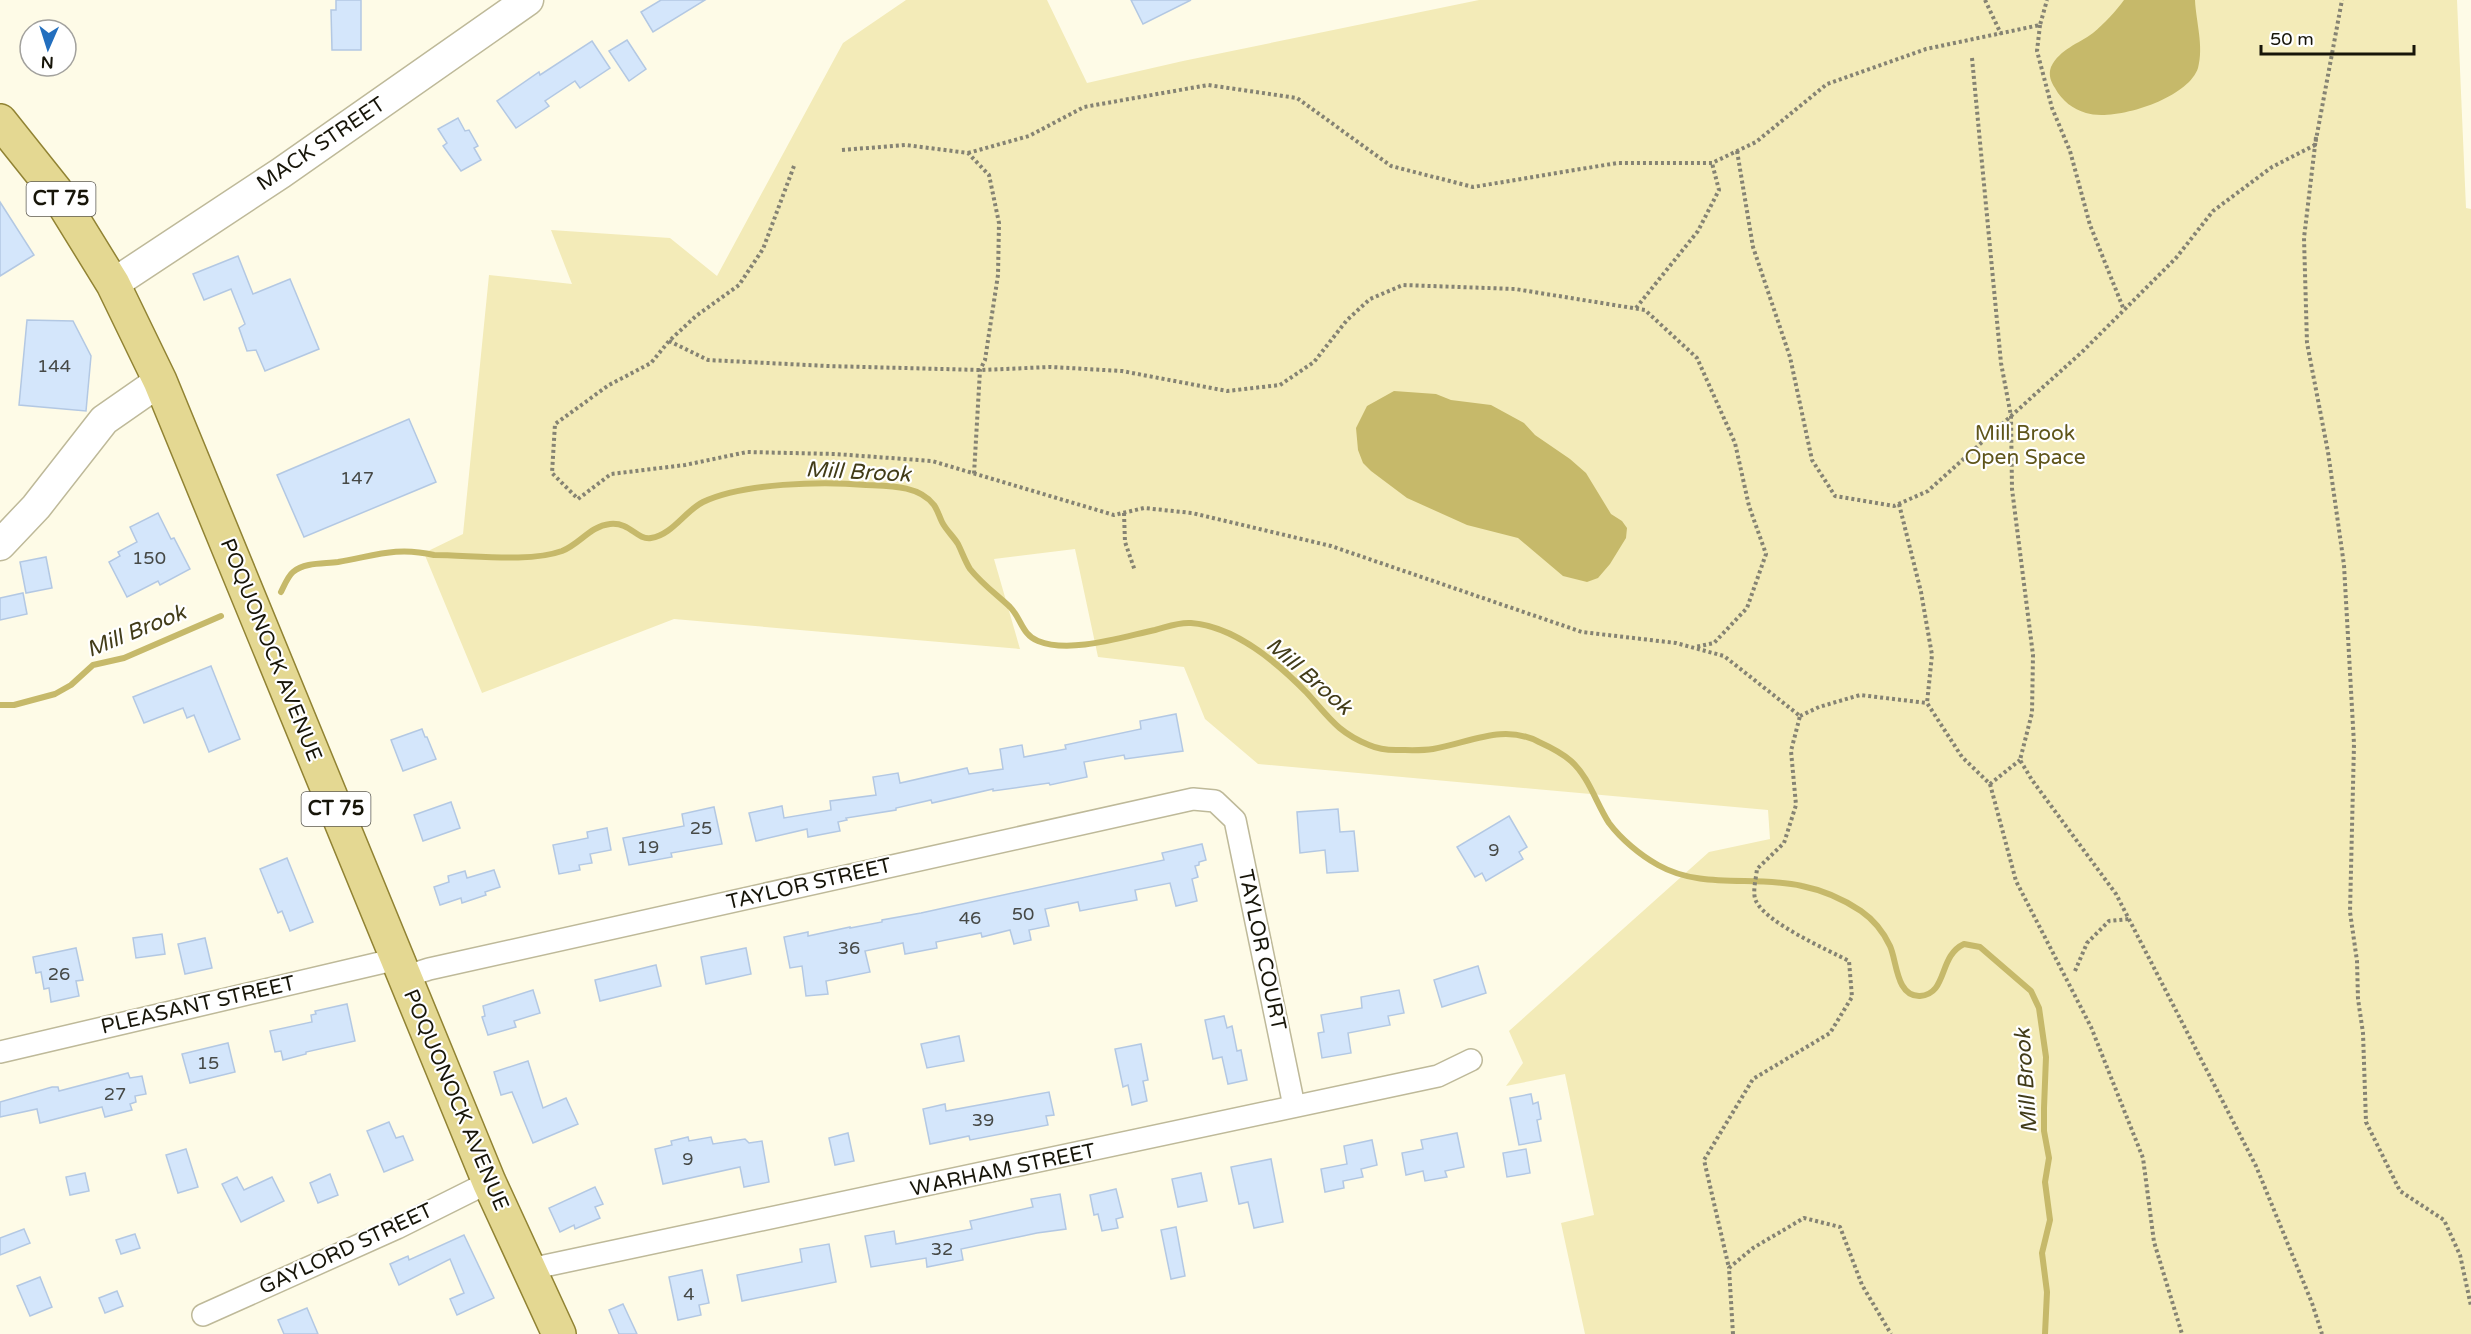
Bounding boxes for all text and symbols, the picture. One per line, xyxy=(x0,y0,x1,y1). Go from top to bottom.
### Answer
north arrow xyxy=(18,18,78,78)
scale bar xyxy=(2261,18,2414,56)
text: 50 m xyxy=(2270,28,2314,50)
text: N xyxy=(40,52,54,72)
street label: MACK STREET xyxy=(252,92,390,196)
road number: CT 75 xyxy=(26,182,96,216)
house number: 144 xyxy=(37,355,71,377)
park label: Mill Brook Open Space xyxy=(1964,421,2086,470)
water label: Mill Brook xyxy=(805,456,913,488)
house number: 147 xyxy=(340,467,374,489)
street label: POQUONOCK AVENUE xyxy=(215,535,327,765)
house number: 150 xyxy=(132,547,166,569)
water label: Mill Brook xyxy=(82,599,191,663)
water label: Mill Brook xyxy=(1261,632,1359,722)
road number: CT 75 xyxy=(302,792,370,826)
house number: 25 xyxy=(690,817,712,839)
house number: 19 xyxy=(637,836,659,858)
house number: 9 xyxy=(1488,839,1500,861)
street label: TAYLOR STREET xyxy=(724,853,894,915)
street label: TAYLOR COURT xyxy=(1233,867,1291,1033)
house number: 50 xyxy=(1012,903,1034,925)
house number: 46 xyxy=(959,907,981,929)
house number: 36 xyxy=(838,937,860,959)
house number: 26 xyxy=(48,963,70,985)
street label: PLEASANT STREET xyxy=(98,970,298,1040)
street label: POQUONOCK AVENUE xyxy=(398,986,514,1214)
water label: Mill Brook xyxy=(2009,1026,2043,1134)
house number: 15 xyxy=(197,1052,219,1074)
house number: 27 xyxy=(104,1083,126,1105)
house number: 39 xyxy=(972,1109,994,1131)
street label: WARHAM STREET xyxy=(908,1138,1098,1202)
house number: 9 xyxy=(682,1148,694,1170)
street label: GAYLORD STREET xyxy=(255,1198,437,1300)
house number: 32 xyxy=(931,1238,953,1260)
house number: 4 xyxy=(683,1283,695,1305)

